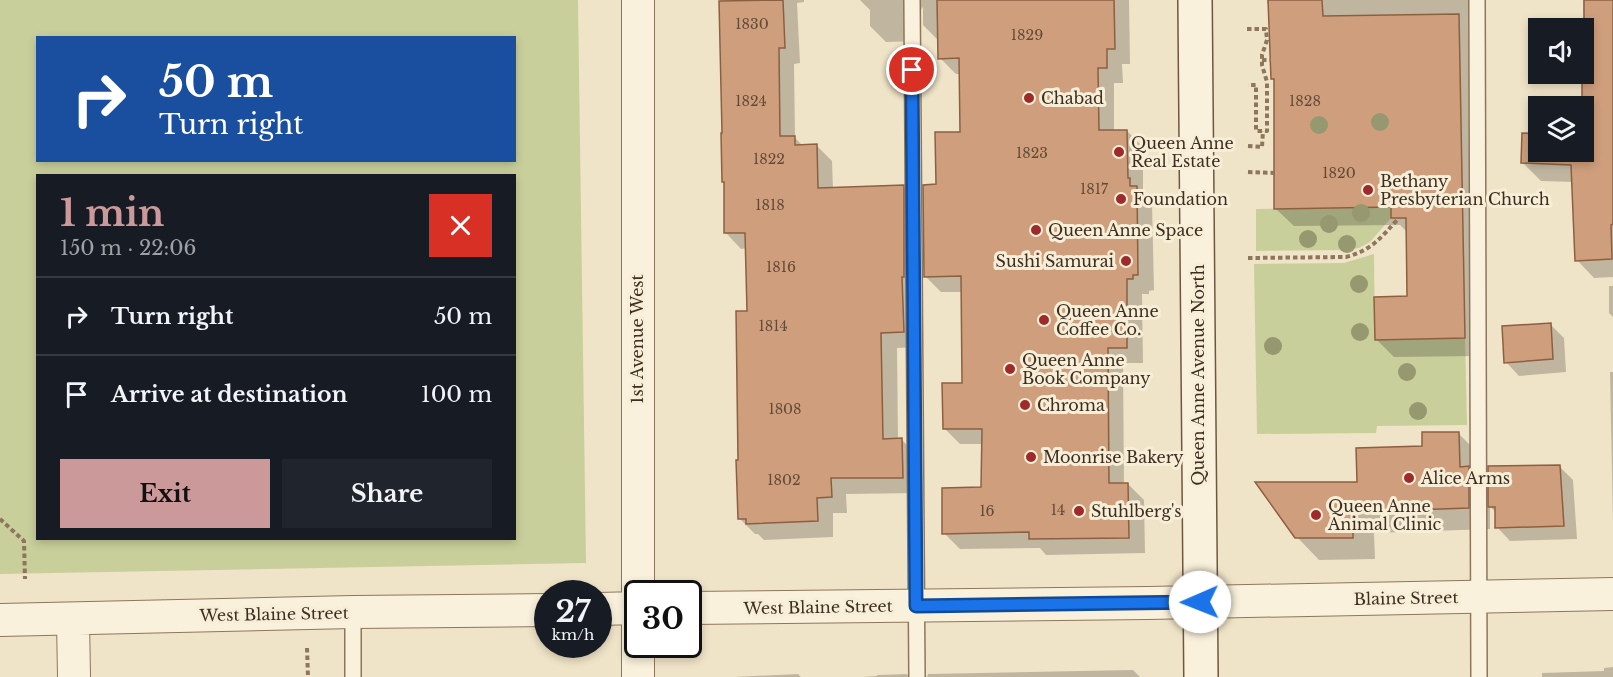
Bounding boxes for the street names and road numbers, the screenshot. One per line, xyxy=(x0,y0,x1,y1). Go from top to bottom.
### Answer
street label: Queen Anne Avenue North xyxy=(1188,264,1208,486)
street label: 1st Avenue West xyxy=(627,274,647,404)
street label: Blaine Street xyxy=(1353,587,1459,609)
street label: West Blaine Street xyxy=(742,596,893,618)
street label: West Blaine Street xyxy=(198,603,349,625)

